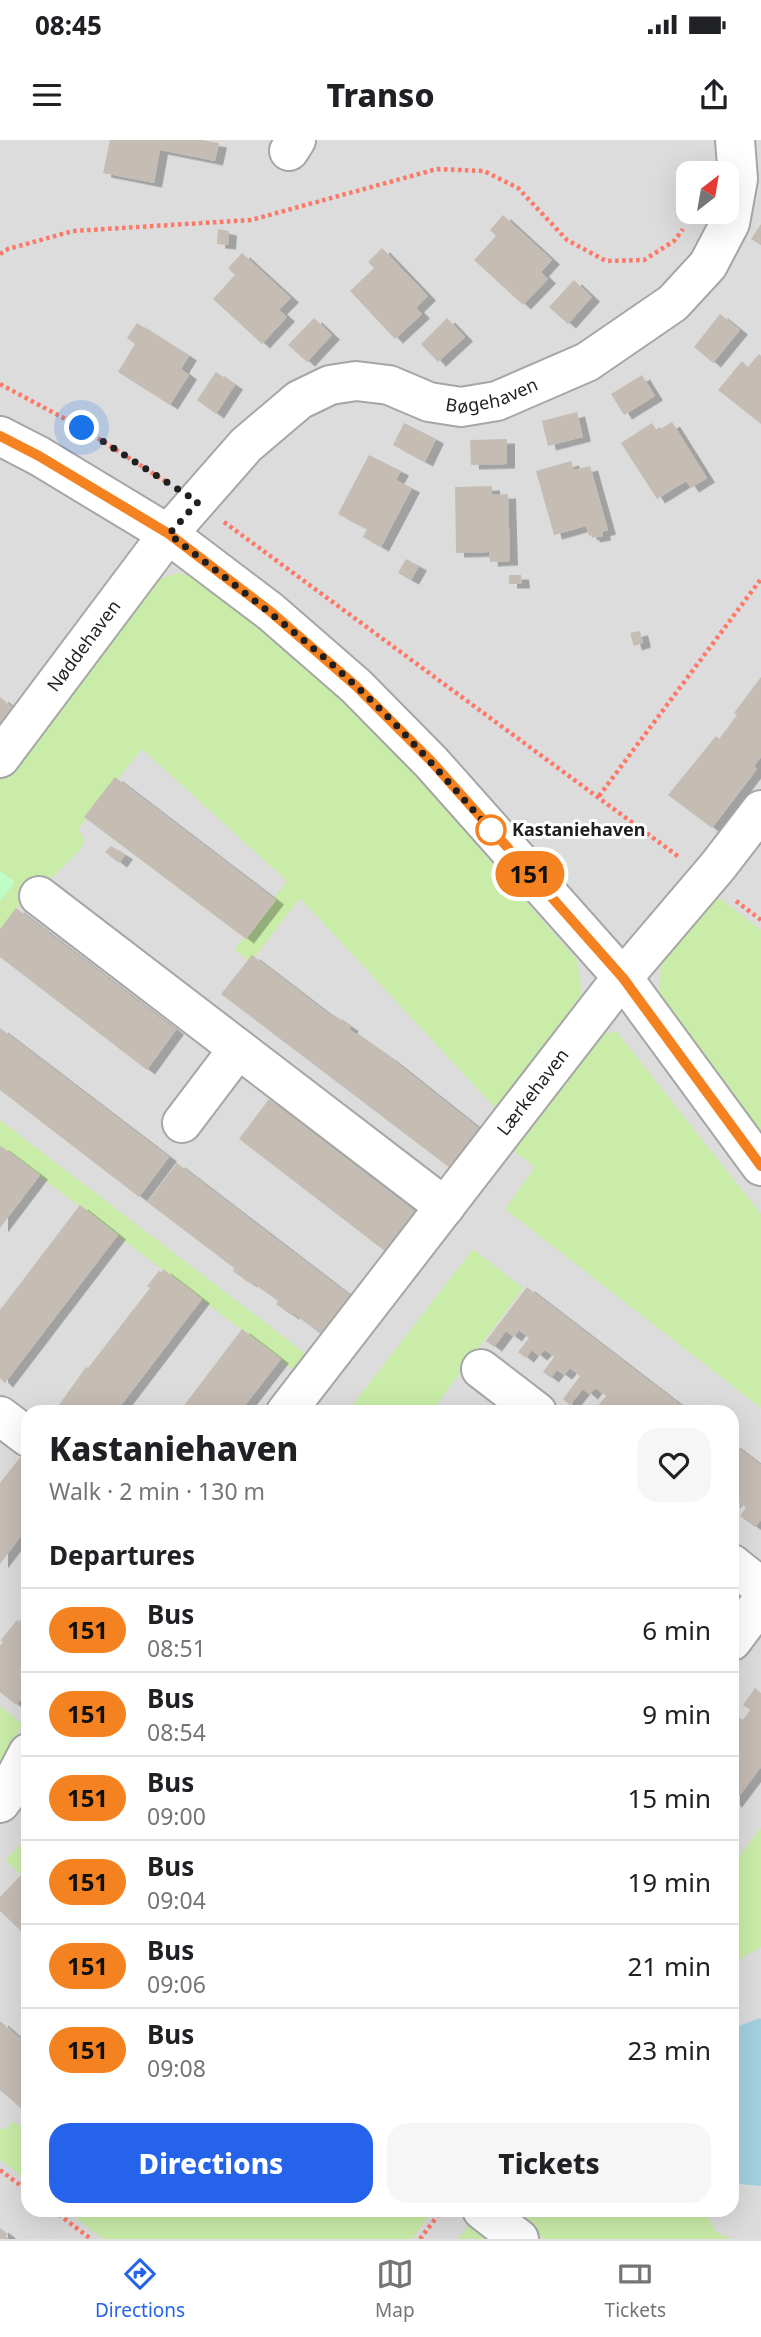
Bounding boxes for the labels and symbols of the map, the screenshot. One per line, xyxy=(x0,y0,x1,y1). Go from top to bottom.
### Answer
north arrow xyxy=(676,161,738,224)
street label: Bøgehaven xyxy=(444,372,541,418)
your location xyxy=(64,410,99,445)
street label: Nøddehaven xyxy=(41,595,125,696)
marker: Kastaniehaven xyxy=(476,815,506,845)
place label: Kastaniehaven xyxy=(512,817,645,841)
line badge: 151 xyxy=(490,851,570,897)
street label: Lærkehaven xyxy=(491,1043,573,1140)

